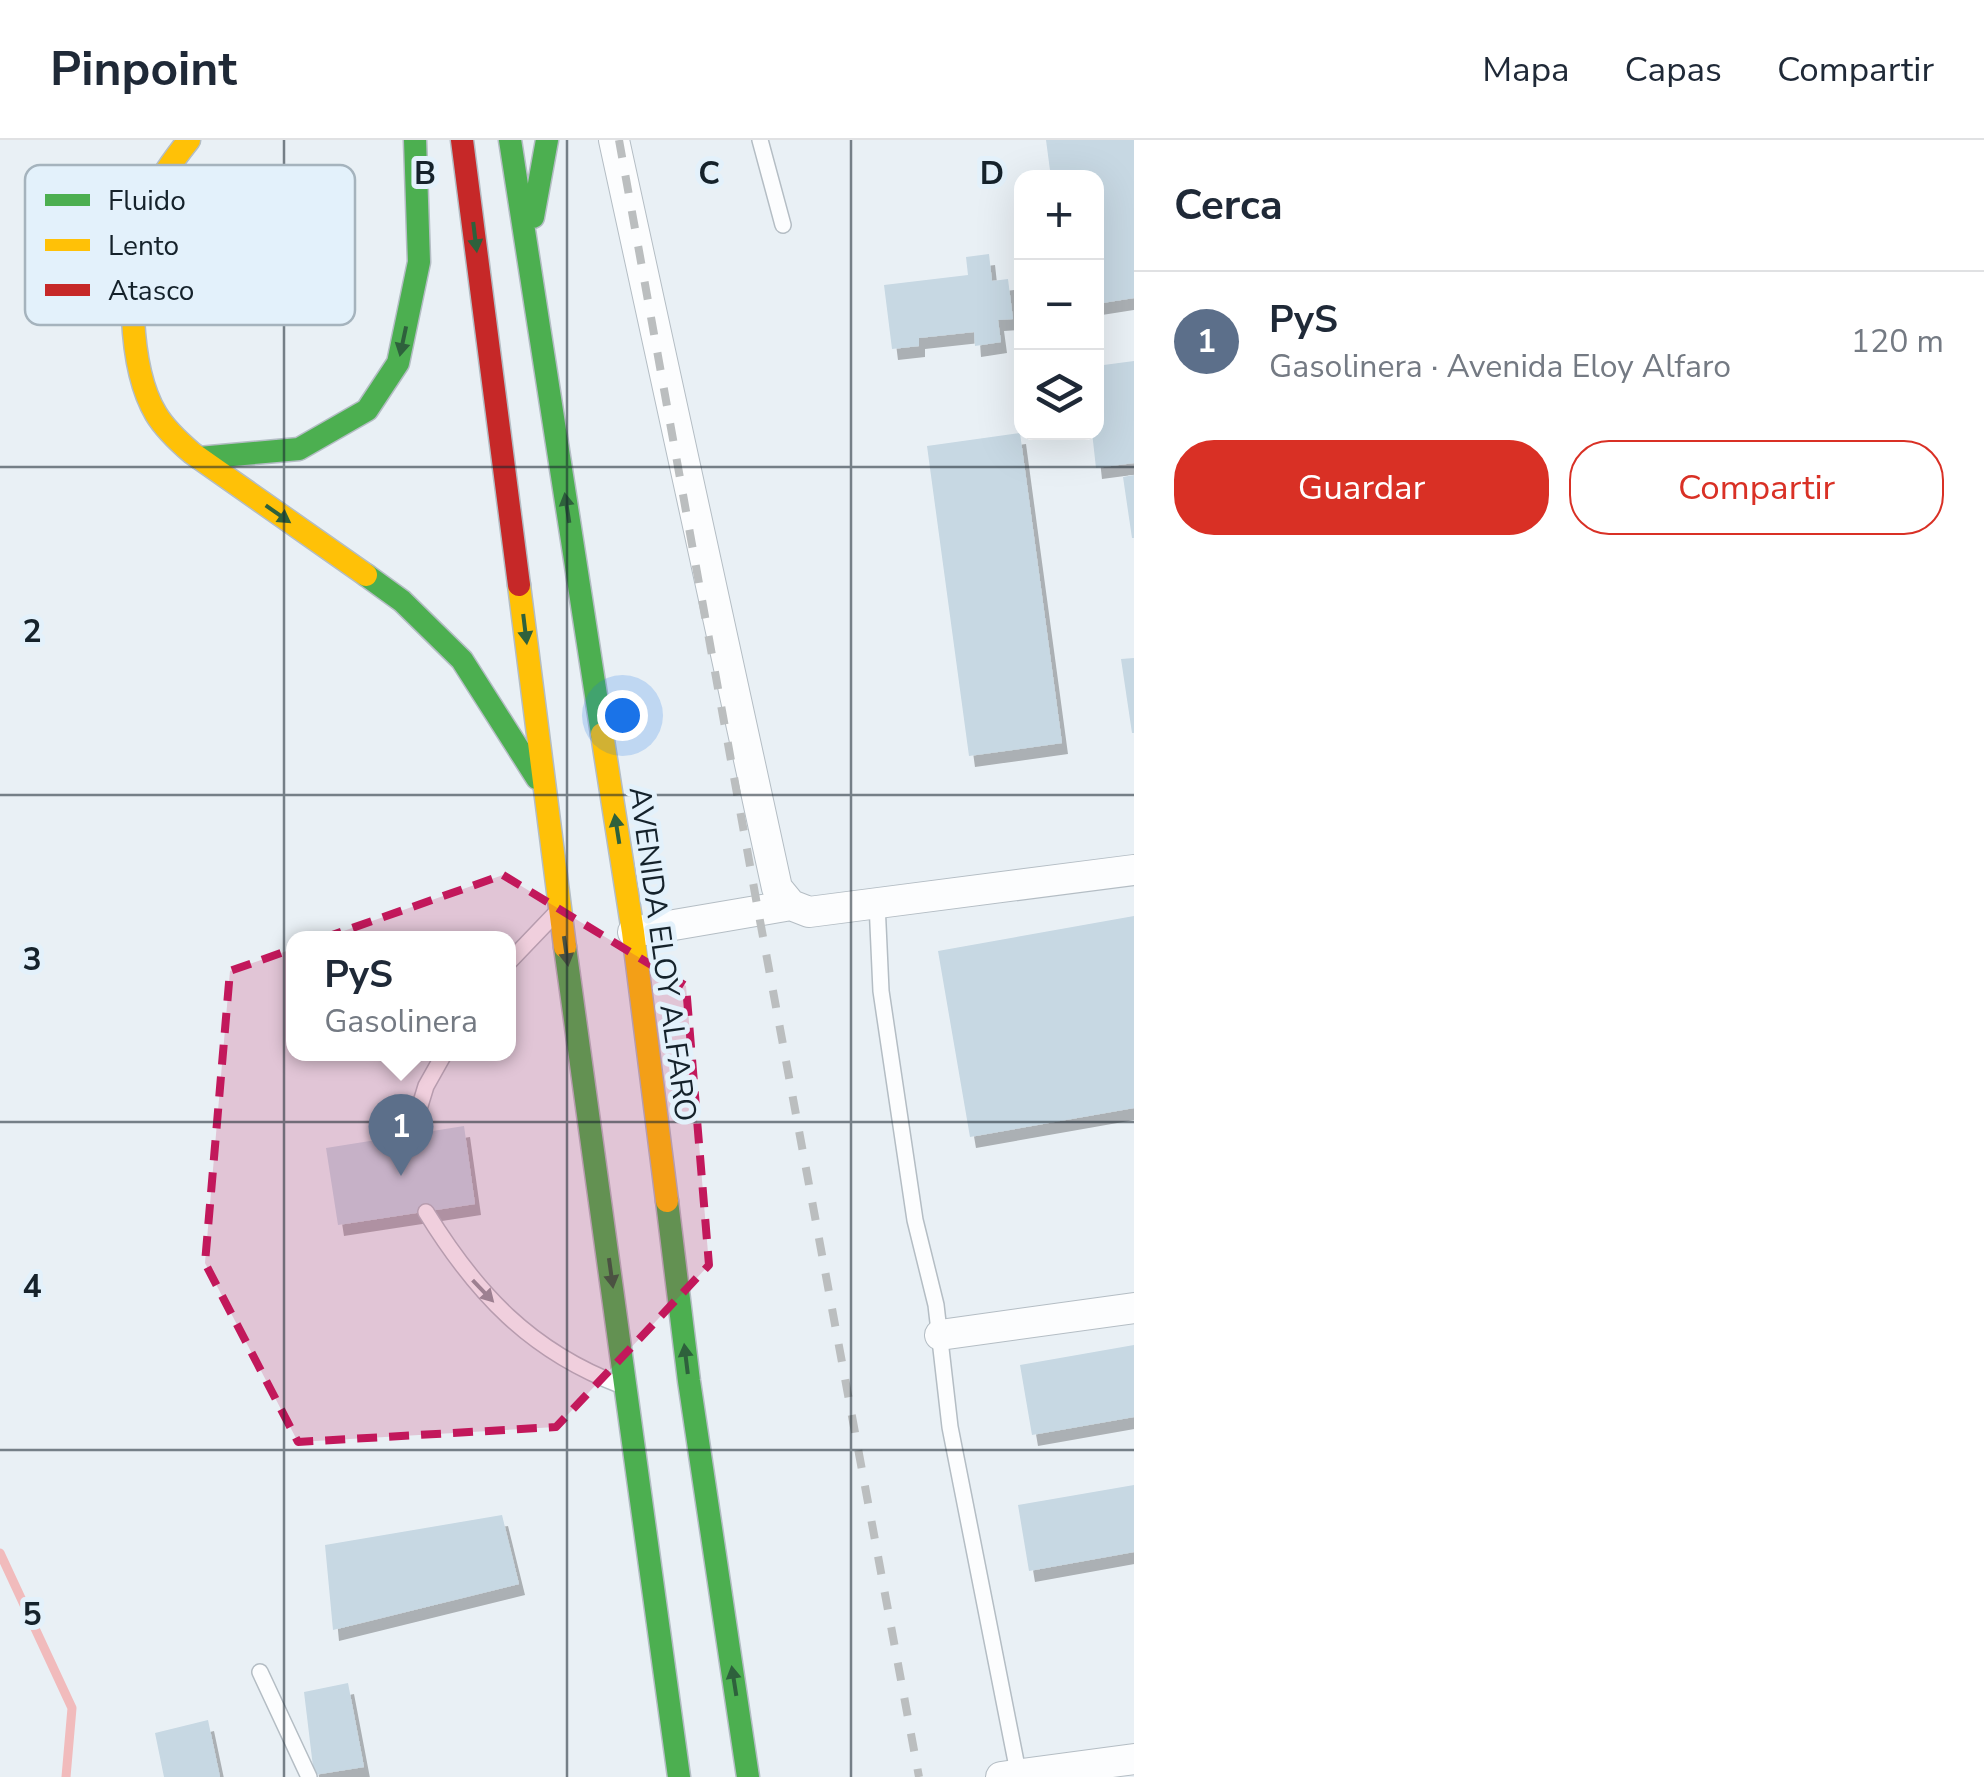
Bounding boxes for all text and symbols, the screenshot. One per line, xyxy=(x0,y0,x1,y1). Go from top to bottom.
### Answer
text: Pinpoint xyxy=(50,36,237,102)
text: Mapa xyxy=(1482,46,1570,93)
text: Capas xyxy=(1625,46,1722,93)
text: Compartir xyxy=(1777,46,1934,93)
text: B xyxy=(414,152,436,195)
text: C xyxy=(698,152,720,195)
text: D xyxy=(980,152,1004,195)
legend xyxy=(25,165,355,325)
map controls xyxy=(1014,170,1104,440)
button: + xyxy=(1014,170,1104,260)
text: Cerca xyxy=(1174,177,1283,234)
text: Fluido xyxy=(108,182,186,220)
one-way arrow xyxy=(467,221,483,253)
text: Lento xyxy=(108,227,179,265)
button: − xyxy=(1014,260,1104,350)
text: Atasco xyxy=(108,272,194,310)
text: PyS xyxy=(1269,294,1338,345)
text: 1 xyxy=(1197,320,1216,363)
text: 120 m xyxy=(1851,320,1944,363)
one-way arrow xyxy=(394,326,410,357)
text: Gasolinera · Avenida Eloy Alfaro xyxy=(1269,345,1731,388)
button: layers xyxy=(1014,350,1104,440)
button: Guardar xyxy=(1174,440,1549,535)
button: Compartir xyxy=(1569,440,1944,535)
one-way arrow xyxy=(558,491,574,523)
one-way arrow xyxy=(265,504,292,523)
text: 2 xyxy=(22,610,42,653)
one-way arrow xyxy=(517,613,533,645)
your location xyxy=(597,690,648,741)
street label: AVENIDA ELOY ALFARO xyxy=(619,784,706,1124)
one-way arrow xyxy=(608,812,624,844)
popup xyxy=(286,931,516,1061)
one-way arrow xyxy=(558,936,574,967)
text: 3 xyxy=(22,938,42,981)
text: PyS xyxy=(324,949,393,1000)
text: Gasolinera xyxy=(324,1000,478,1043)
pin: 1 xyxy=(368,1094,434,1176)
one-way arrow xyxy=(604,1257,620,1289)
text: 4 xyxy=(22,1265,42,1308)
one-way arrow xyxy=(471,1279,494,1303)
one-way arrow xyxy=(678,1343,694,1375)
text: 5 xyxy=(22,1593,42,1636)
one-way arrow xyxy=(726,1664,741,1696)

